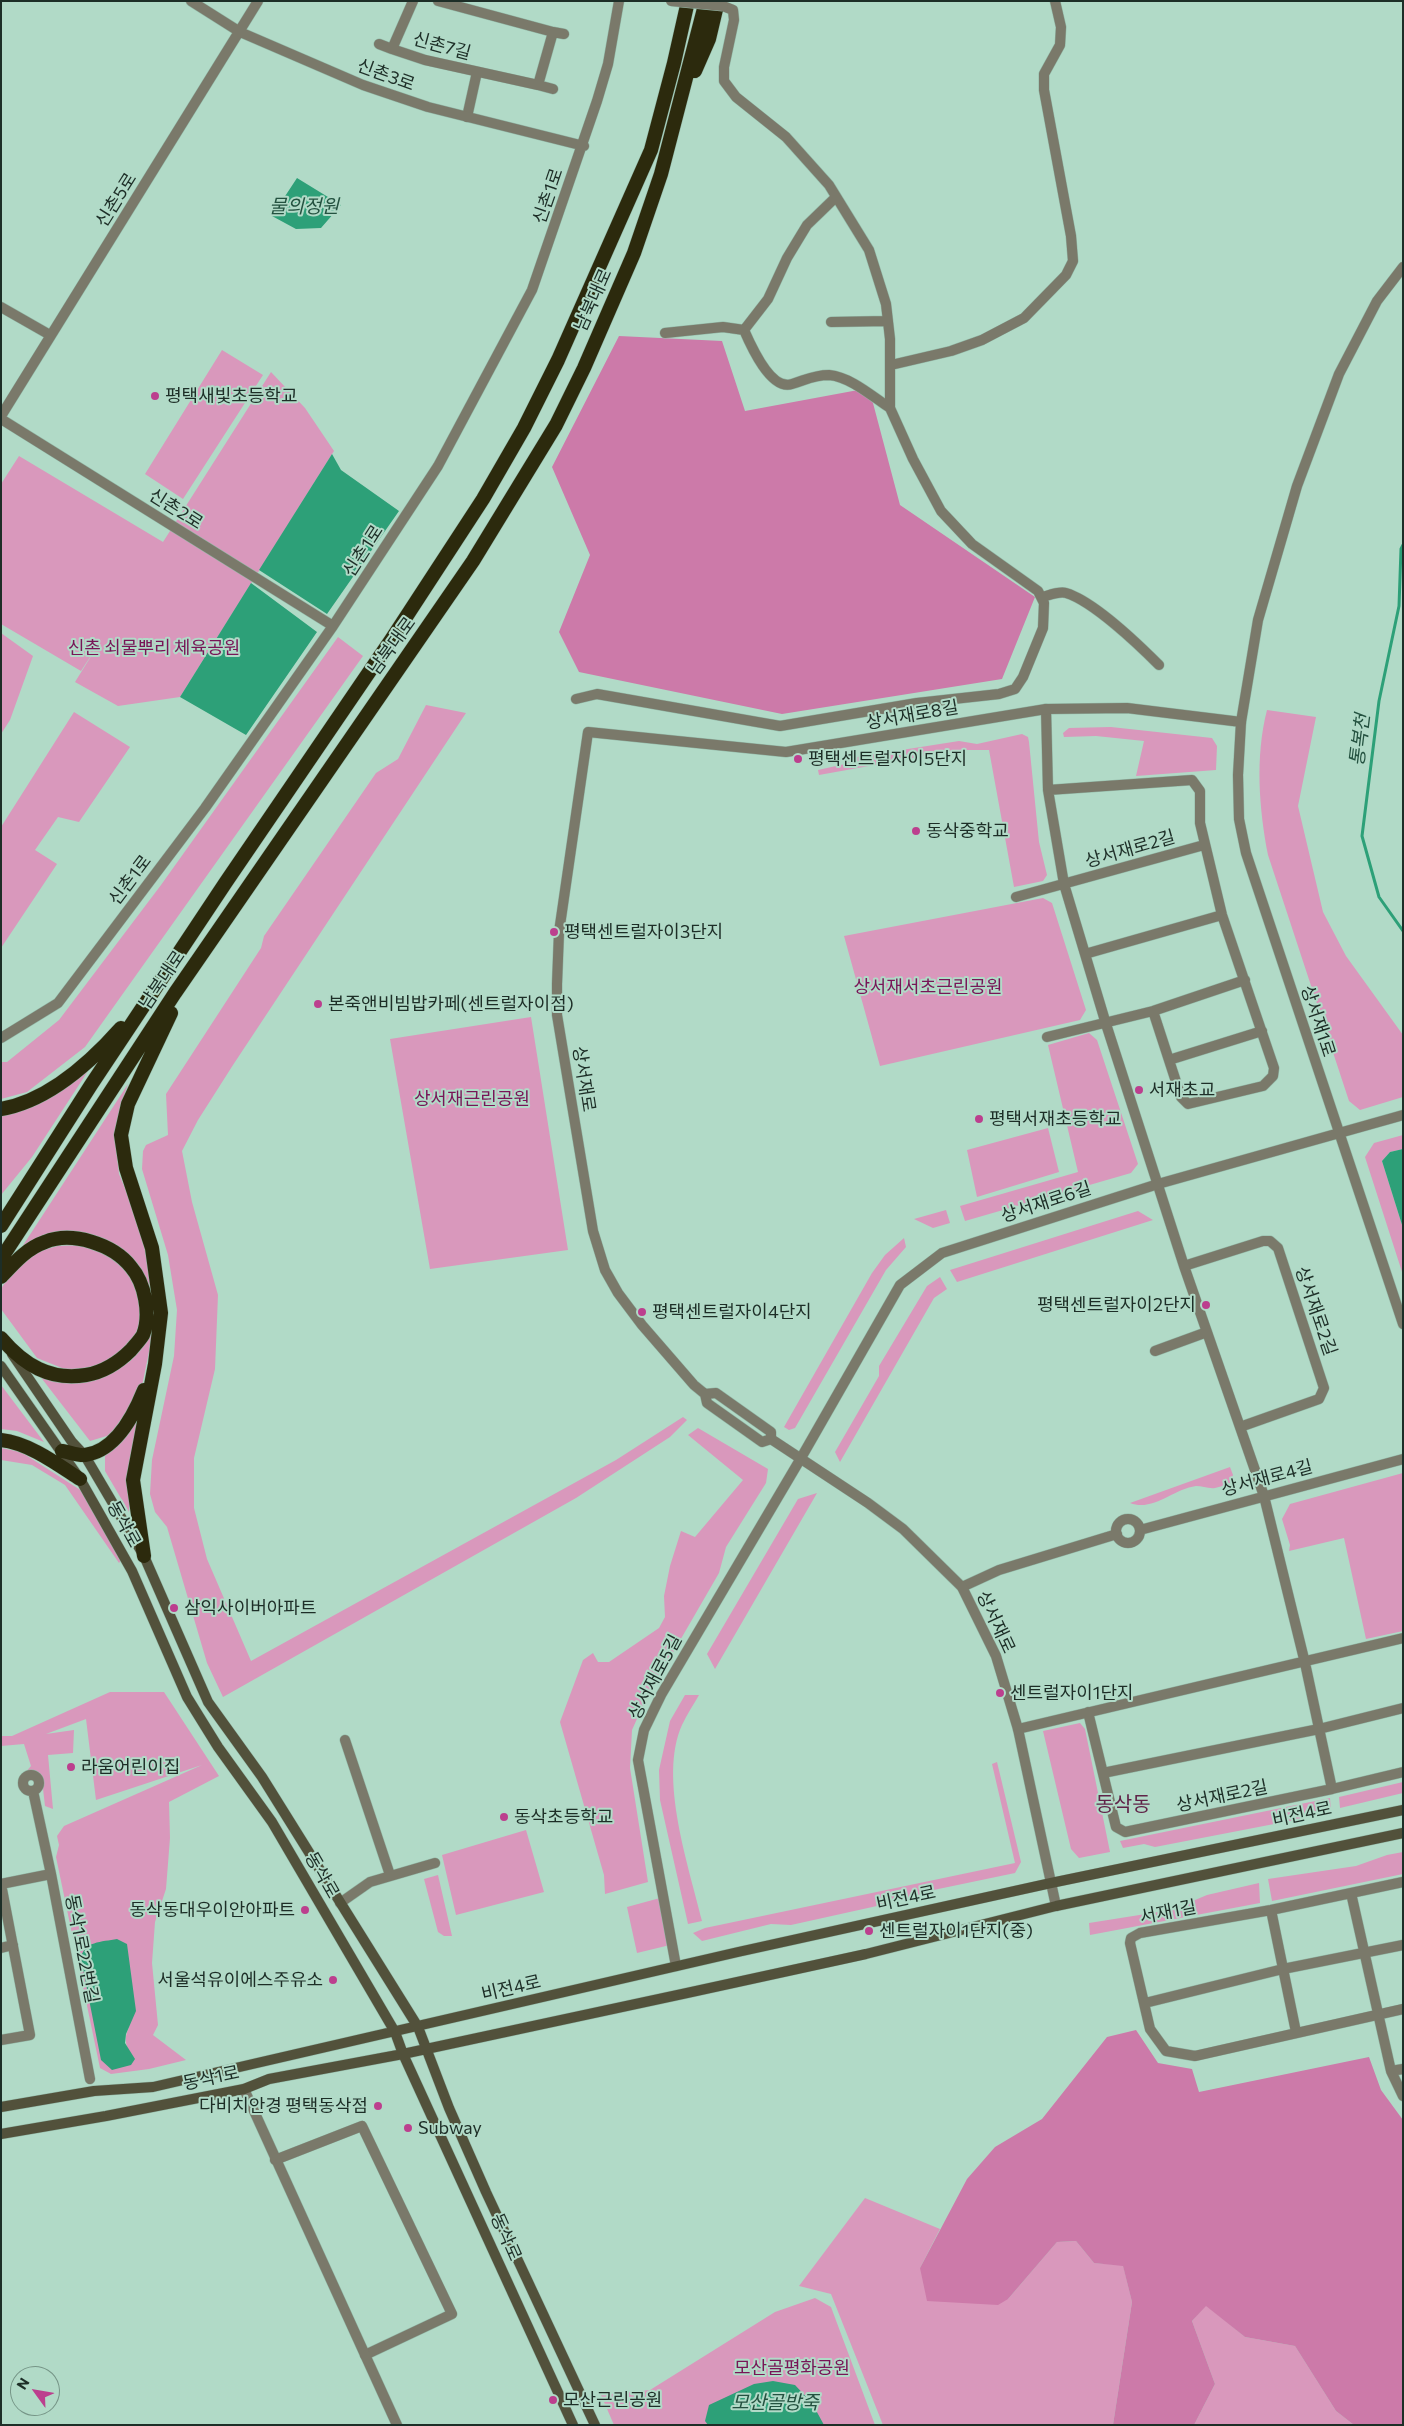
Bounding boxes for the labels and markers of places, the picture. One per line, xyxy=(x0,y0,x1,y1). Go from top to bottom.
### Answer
place label: 평택새빛초등학교 xyxy=(165,385,297,407)
marker: 평택새빛초등학교 xyxy=(149,390,161,402)
place label: 평택센트럴자이5단지 xyxy=(808,748,967,770)
marker: 평택센트럴자이5단지 xyxy=(792,753,804,765)
place label: 동삭중학교 xyxy=(926,820,1009,842)
marker: 동삭중학교 xyxy=(910,825,922,837)
place label: 평택센트럴자이3단지 xyxy=(564,921,723,943)
marker: 평택센트럴자이3단지 xyxy=(548,926,560,938)
place label: 본죽앤비빔밥카페(센트럴자이점) xyxy=(328,993,574,1015)
marker: 본죽앤비빔밥카페(센트럴자이점) xyxy=(312,998,324,1010)
place label: 서재초교 xyxy=(1149,1079,1215,1101)
marker: 서재초교 xyxy=(1133,1084,1145,1096)
place label: 평택서재초등학교 xyxy=(989,1108,1121,1130)
marker: 평택서재초등학교 xyxy=(973,1113,985,1125)
place label: 평택센트럴자이2단지 xyxy=(1037,1294,1196,1316)
marker: 평택센트럴자이2단지 xyxy=(1200,1299,1212,1311)
place label: 평택센트럴자이4단지 xyxy=(652,1301,812,1323)
marker: 평택센트럴자이4단지 xyxy=(636,1306,648,1318)
place label: 삼익사이버아파트 xyxy=(184,1597,316,1619)
marker: 삼익사이버아파트 xyxy=(168,1602,180,1614)
place label: 센트럴자이1단지 xyxy=(1010,1682,1134,1704)
marker: 센트럴자이1단지 xyxy=(994,1687,1006,1699)
place label: 라움어린이집 xyxy=(81,1756,180,1778)
marker: 라움어린이집 xyxy=(65,1761,77,1773)
place label: 동삭초등학교 xyxy=(514,1806,613,1828)
marker: 동삭초등학교 xyxy=(498,1811,510,1823)
place label: 동삭동대우이안아파트 xyxy=(129,1899,295,1921)
marker: 동삭동대우이안아파트 xyxy=(299,1904,311,1916)
place label: 센트럴자이1단지(중) xyxy=(879,1920,1033,1942)
marker: 센트럴자이1단지(중) xyxy=(863,1925,875,1937)
place label: 서울석유이에스주유소 xyxy=(157,1969,323,1991)
marker: 서울석유이에스주유소 xyxy=(327,1974,339,1986)
place label: 다비치안경 평택동삭점 xyxy=(199,2095,368,2117)
marker: 다비치안경 평택동삭점 xyxy=(372,2100,384,2112)
place label: Subway xyxy=(418,2117,482,2139)
marker: Subway xyxy=(402,2122,414,2134)
place label: 모산근린공원 xyxy=(563,2389,662,2411)
marker: 모산근린공원 xyxy=(547,2394,559,2406)

